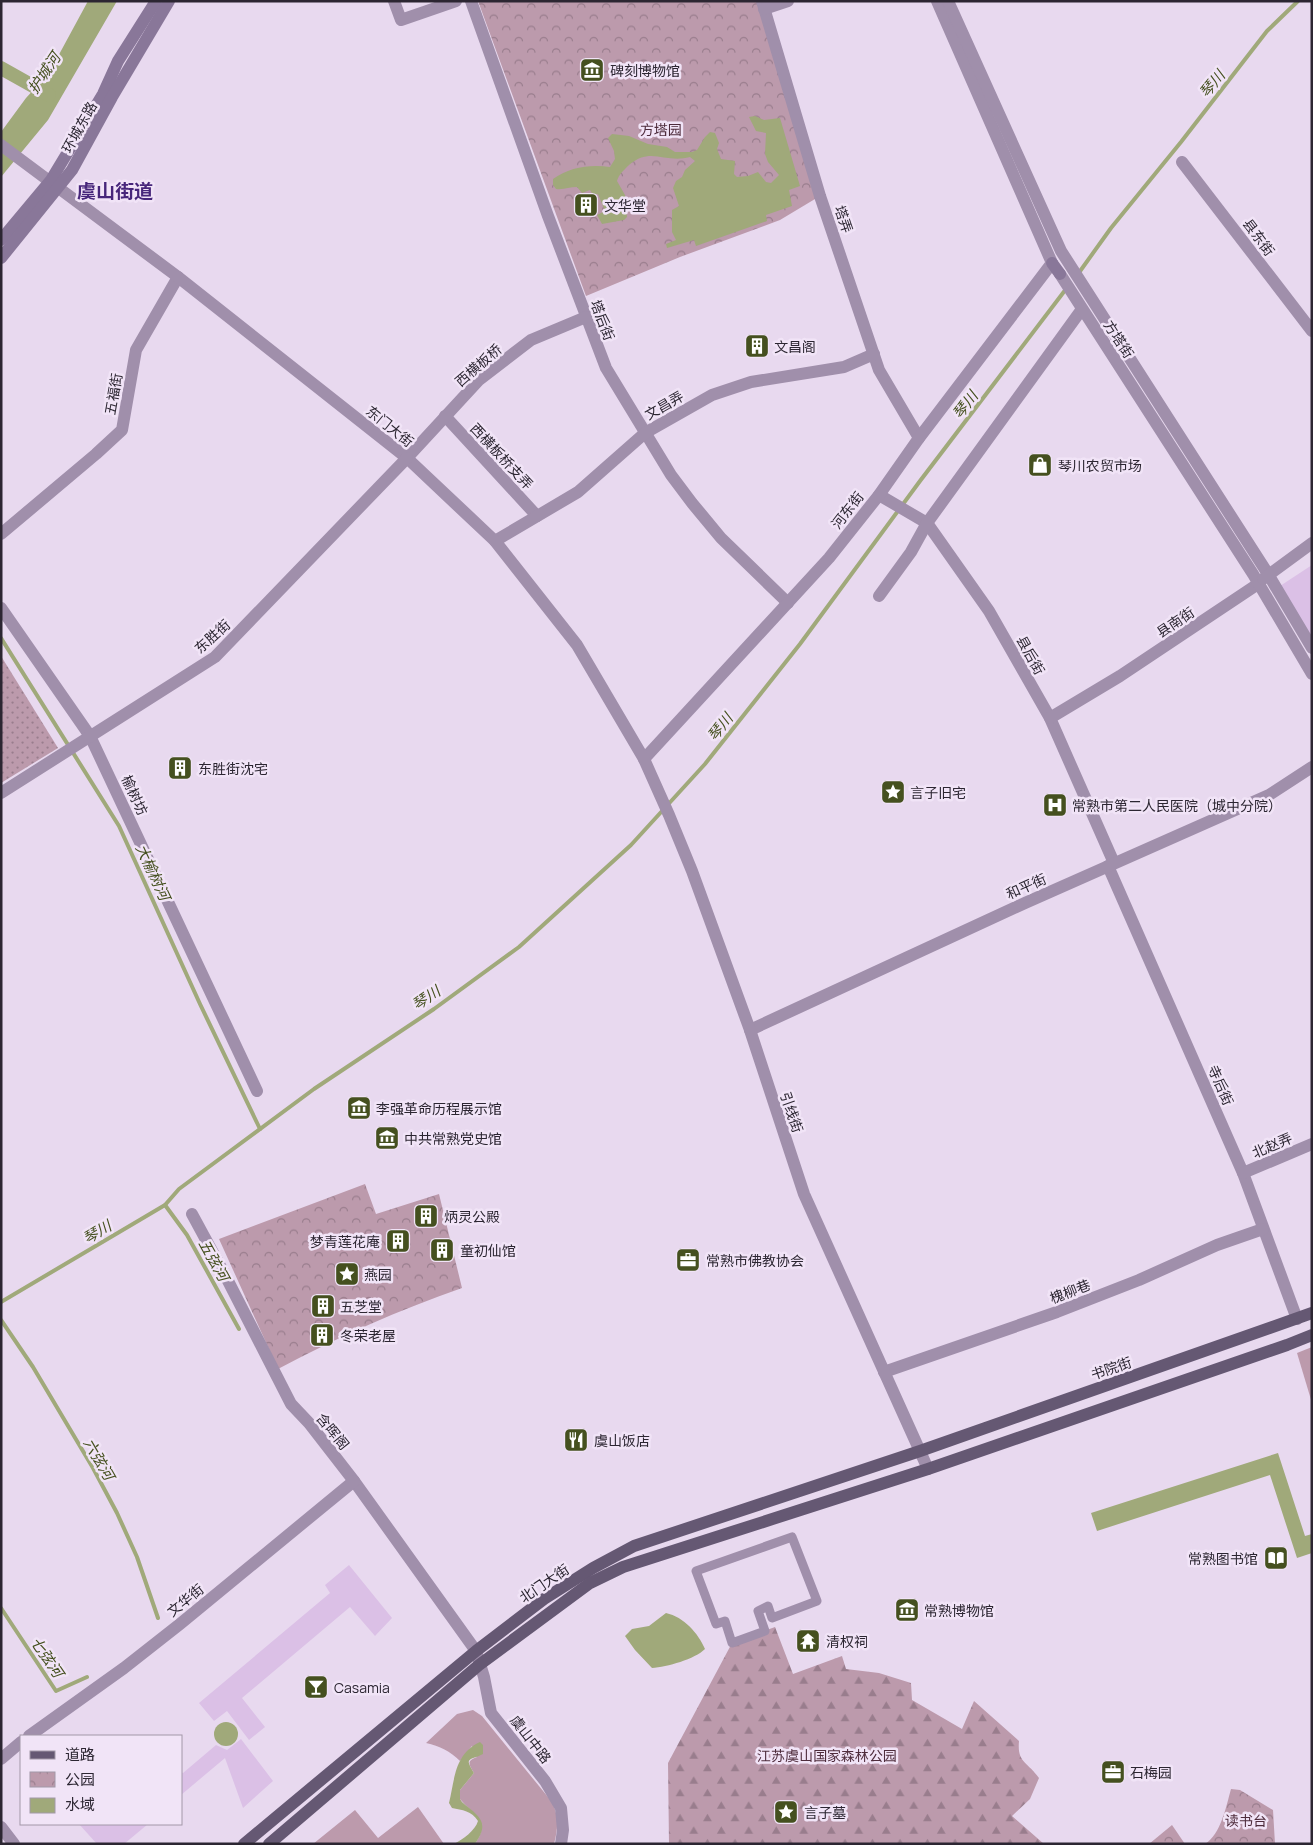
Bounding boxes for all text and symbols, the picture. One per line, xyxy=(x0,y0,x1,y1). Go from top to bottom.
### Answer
water label: 护城河 xyxy=(23,46,67,98)
museum icon: 碑刻博物馆 xyxy=(579,57,605,83)
place label: 碑刻博物馆 xyxy=(610,61,680,80)
water label: 琴川 xyxy=(1194,64,1231,102)
street label: 环城东路 xyxy=(57,98,101,156)
park label: 方塔园 xyxy=(640,120,682,139)
district label: 虞山街道 xyxy=(77,178,153,204)
building icon: 文华堂 xyxy=(573,192,599,218)
place label: 文华堂 xyxy=(604,196,646,215)
street label: 塔弄 xyxy=(830,203,858,235)
street label: 县东街 xyxy=(1239,215,1279,259)
street label: 塔后街 xyxy=(587,297,619,343)
street label: 方塔街 xyxy=(1100,316,1138,362)
building icon: 文昌阁 xyxy=(744,333,770,359)
place label: 文昌阁 xyxy=(774,337,816,356)
street label: 西横板桥 xyxy=(451,339,505,391)
street label: 五福街 xyxy=(100,372,126,416)
water label: 琴川 xyxy=(948,385,984,423)
street label: 文昌弄 xyxy=(641,386,687,424)
street label: 东门大街 xyxy=(362,401,418,451)
street label: 西横板桥支弄 xyxy=(466,419,538,493)
shop icon: 琴川农贸市场 xyxy=(1027,452,1053,478)
place label: 琴川农贸市场 xyxy=(1058,456,1142,475)
street label: 河东街 xyxy=(827,488,867,532)
street label: 县南街 xyxy=(1152,602,1198,642)
street label: 东胜街 xyxy=(190,615,234,657)
street label: 县后街 xyxy=(1013,632,1049,678)
water label: 琴川 xyxy=(702,707,739,745)
building icon: 东胜街沈宅 xyxy=(167,755,193,781)
place label: 东胜街沈宅 xyxy=(198,759,268,778)
street label: 榆树坊 xyxy=(118,772,152,818)
place icon: 言子旧宅 xyxy=(880,779,906,805)
place label: 言子旧宅 xyxy=(910,783,966,802)
hospital icon: 常熟市第二人民医院（城中分院） xyxy=(1042,792,1068,818)
place label: 常熟市第二人民医院（城中分院） xyxy=(1072,796,1282,815)
water label: 大榆树河 xyxy=(131,840,176,906)
street label: 和平街 xyxy=(1003,869,1049,903)
water label: 琴川 xyxy=(408,980,446,1015)
street label: 寺后街 xyxy=(1204,1062,1238,1108)
street label: 引线街 xyxy=(776,1089,808,1135)
museum icon: 李强革命历程展示馆 xyxy=(346,1095,372,1121)
place label: 李强革命历程展示馆 xyxy=(376,1099,502,1118)
museum icon: 中共常熟党史馆 xyxy=(374,1125,400,1151)
street label: 北赵弄 xyxy=(1249,1128,1295,1162)
place label: 中共常熟党史馆 xyxy=(404,1129,502,1148)
building icon: 炳灵公殿 xyxy=(413,1203,439,1229)
place label: 炳灵公殿 xyxy=(444,1207,500,1226)
water label: 琴川 xyxy=(79,1214,117,1249)
building icon: 梦青莲花庵 xyxy=(385,1228,411,1254)
place label: 梦青莲花庵 xyxy=(310,1232,380,1251)
water label: 五弦河 xyxy=(194,1235,236,1287)
building icon: 童初仙馆 xyxy=(429,1237,455,1263)
place label: 童初仙馆 xyxy=(460,1241,516,1260)
office icon: 常熟市佛教协会 xyxy=(675,1247,701,1273)
place label: 常熟市佛教协会 xyxy=(706,1251,804,1270)
place icon: 燕园 xyxy=(334,1261,360,1287)
place label: 燕园 xyxy=(364,1265,392,1284)
street label: 槐柳巷 xyxy=(1047,1275,1093,1307)
building icon: 五芝堂 xyxy=(310,1293,336,1319)
place label: 五芝堂 xyxy=(340,1297,382,1316)
building icon: 冬荣老屋 xyxy=(309,1322,335,1348)
place label: 冬荣老屋 xyxy=(340,1326,396,1345)
street label: 书院街 xyxy=(1088,1352,1134,1384)
street label: 含晖阁 xyxy=(312,1409,354,1453)
restaurant icon: 虞山饭店 xyxy=(563,1427,589,1453)
place label: 虞山饭店 xyxy=(594,1431,650,1450)
water label: 六弦河 xyxy=(79,1434,121,1486)
library icon: 常熟图书馆 xyxy=(1263,1545,1289,1571)
place label: 常熟图书馆 xyxy=(1188,1549,1258,1568)
street label: 北门大街 xyxy=(515,1559,573,1607)
street label: 文华街 xyxy=(163,1579,207,1621)
museum icon: 常熟博物馆 xyxy=(894,1597,920,1623)
place label: 常熟博物馆 xyxy=(924,1601,994,1620)
temple icon: 清权祠 xyxy=(795,1628,821,1654)
water label: 七弦河 xyxy=(26,1632,70,1684)
place label: 清权祠 xyxy=(826,1632,868,1651)
bar icon: Casamia xyxy=(303,1674,329,1700)
place label: Casamia xyxy=(334,1678,390,1697)
street label: 虞山中路 xyxy=(506,1711,556,1767)
legend xyxy=(20,1735,182,1825)
text: 道路 xyxy=(65,1744,95,1765)
park label: 江苏虞山国家森林公园 xyxy=(757,1746,897,1765)
office icon: 石梅园 xyxy=(1100,1759,1126,1785)
place label: 石梅园 xyxy=(1130,1763,1172,1782)
text: 公园 xyxy=(65,1769,95,1790)
text: 水域 xyxy=(65,1794,95,1815)
place icon: 言子墓 xyxy=(773,1799,799,1825)
place label: 言子墓 xyxy=(804,1803,846,1822)
park label: 读书台 xyxy=(1225,1811,1267,1830)

